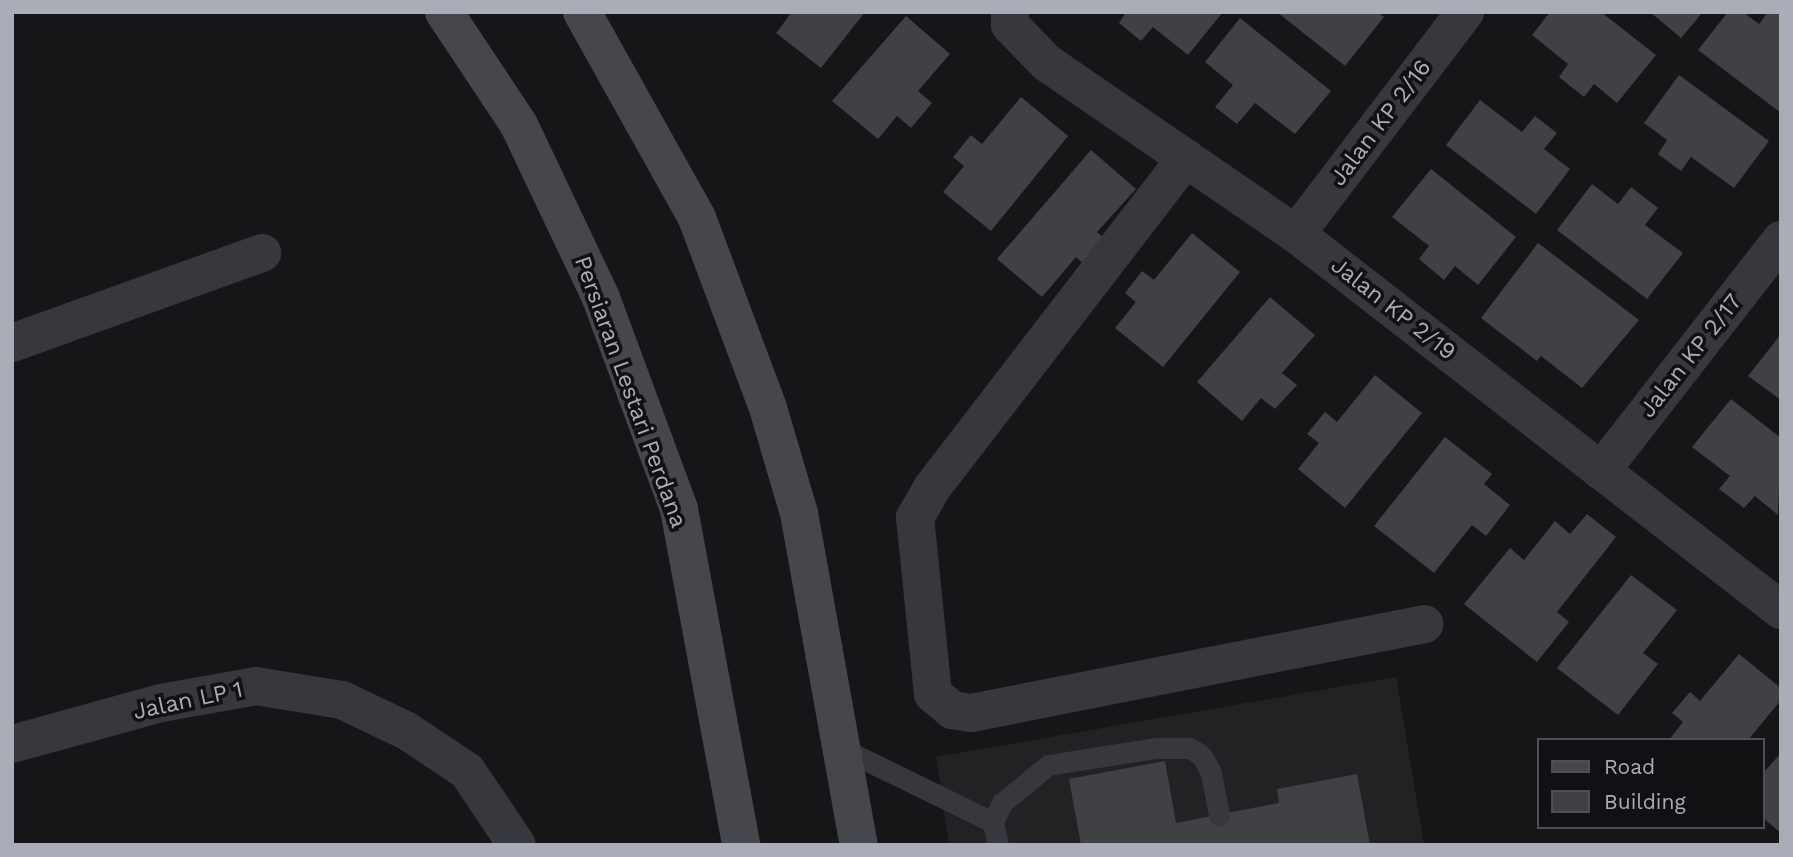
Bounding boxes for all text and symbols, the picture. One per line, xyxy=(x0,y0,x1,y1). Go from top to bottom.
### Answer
street label: Jalan KP 2/16 xyxy=(1325,54,1437,192)
street label: Persiaran Lestari Perdana xyxy=(568,252,692,532)
street label: Jalan KP 2/19 xyxy=(1325,252,1461,366)
street label: Jalan KP 2/17 xyxy=(1634,288,1748,424)
street label: Jalan LP 1 xyxy=(130,676,246,726)
legend xyxy=(1538,738,1765,829)
text: Road xyxy=(1604,754,1655,779)
text: Building xyxy=(1604,789,1686,814)

